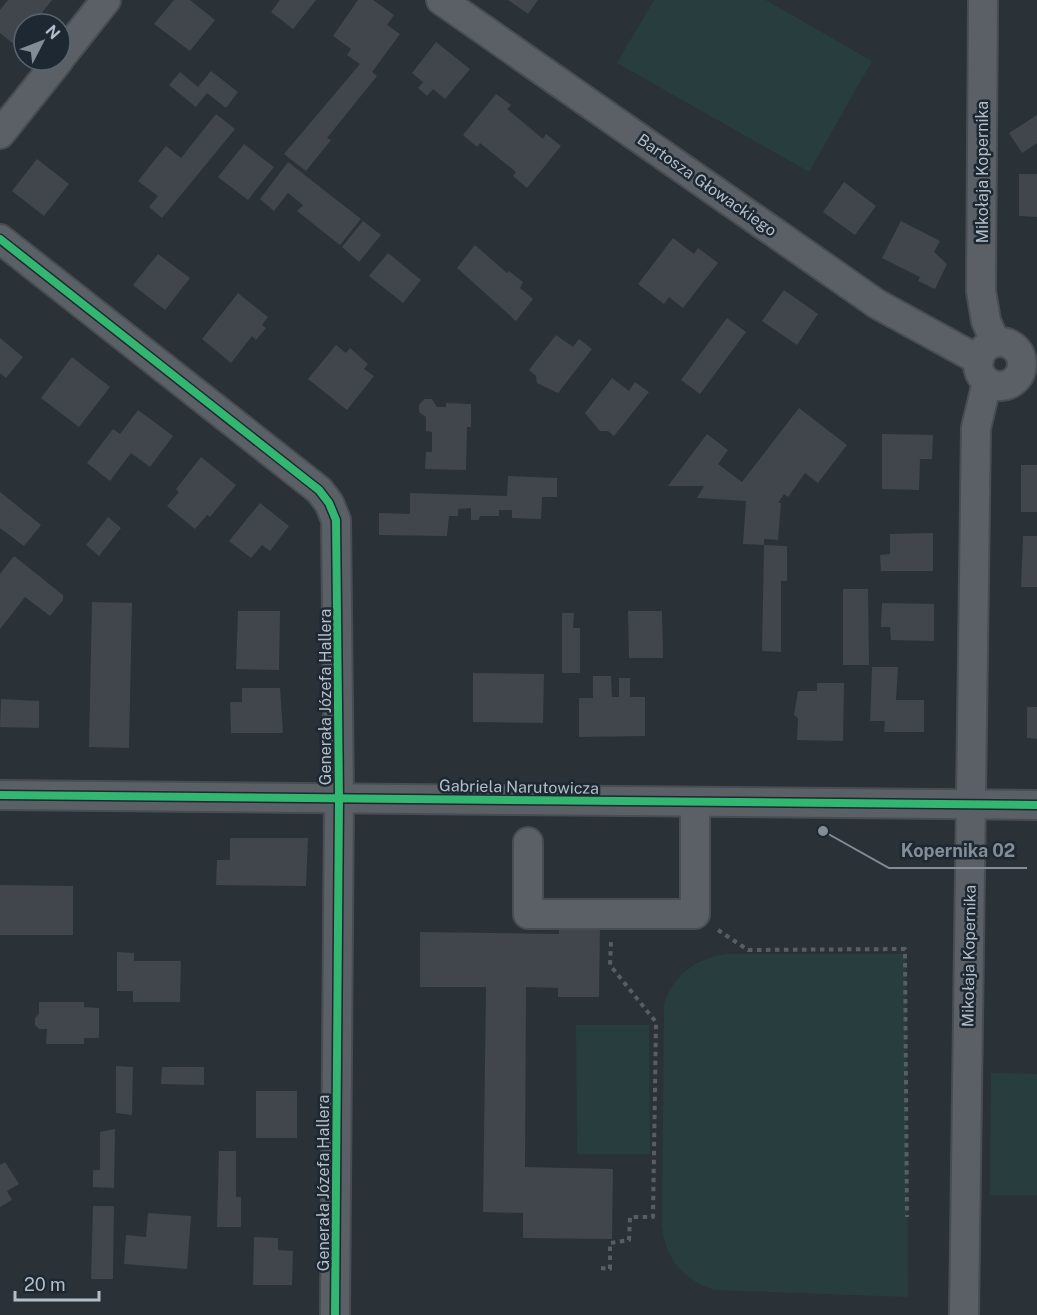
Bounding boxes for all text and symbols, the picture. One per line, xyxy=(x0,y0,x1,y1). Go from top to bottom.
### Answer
north arrow xyxy=(12,12,72,72)
text: N xyxy=(42,21,64,43)
street label: Mikołaja Kopernika xyxy=(973,101,992,243)
street label: Bartosza Głowackiego xyxy=(634,130,780,240)
street label: Generała Józefa Hallera xyxy=(316,609,335,785)
street label: Gabriela Narutowicza xyxy=(439,776,599,798)
callout: Kopernika 02 xyxy=(889,832,1027,868)
text: Kopernika 02 xyxy=(901,840,1015,861)
street label: Mikołaja Kopernika xyxy=(958,885,980,1027)
street label: Generała Józefa Hallera xyxy=(314,1095,333,1271)
scale bar xyxy=(15,1264,99,1302)
text: 20 m xyxy=(24,1274,66,1295)

